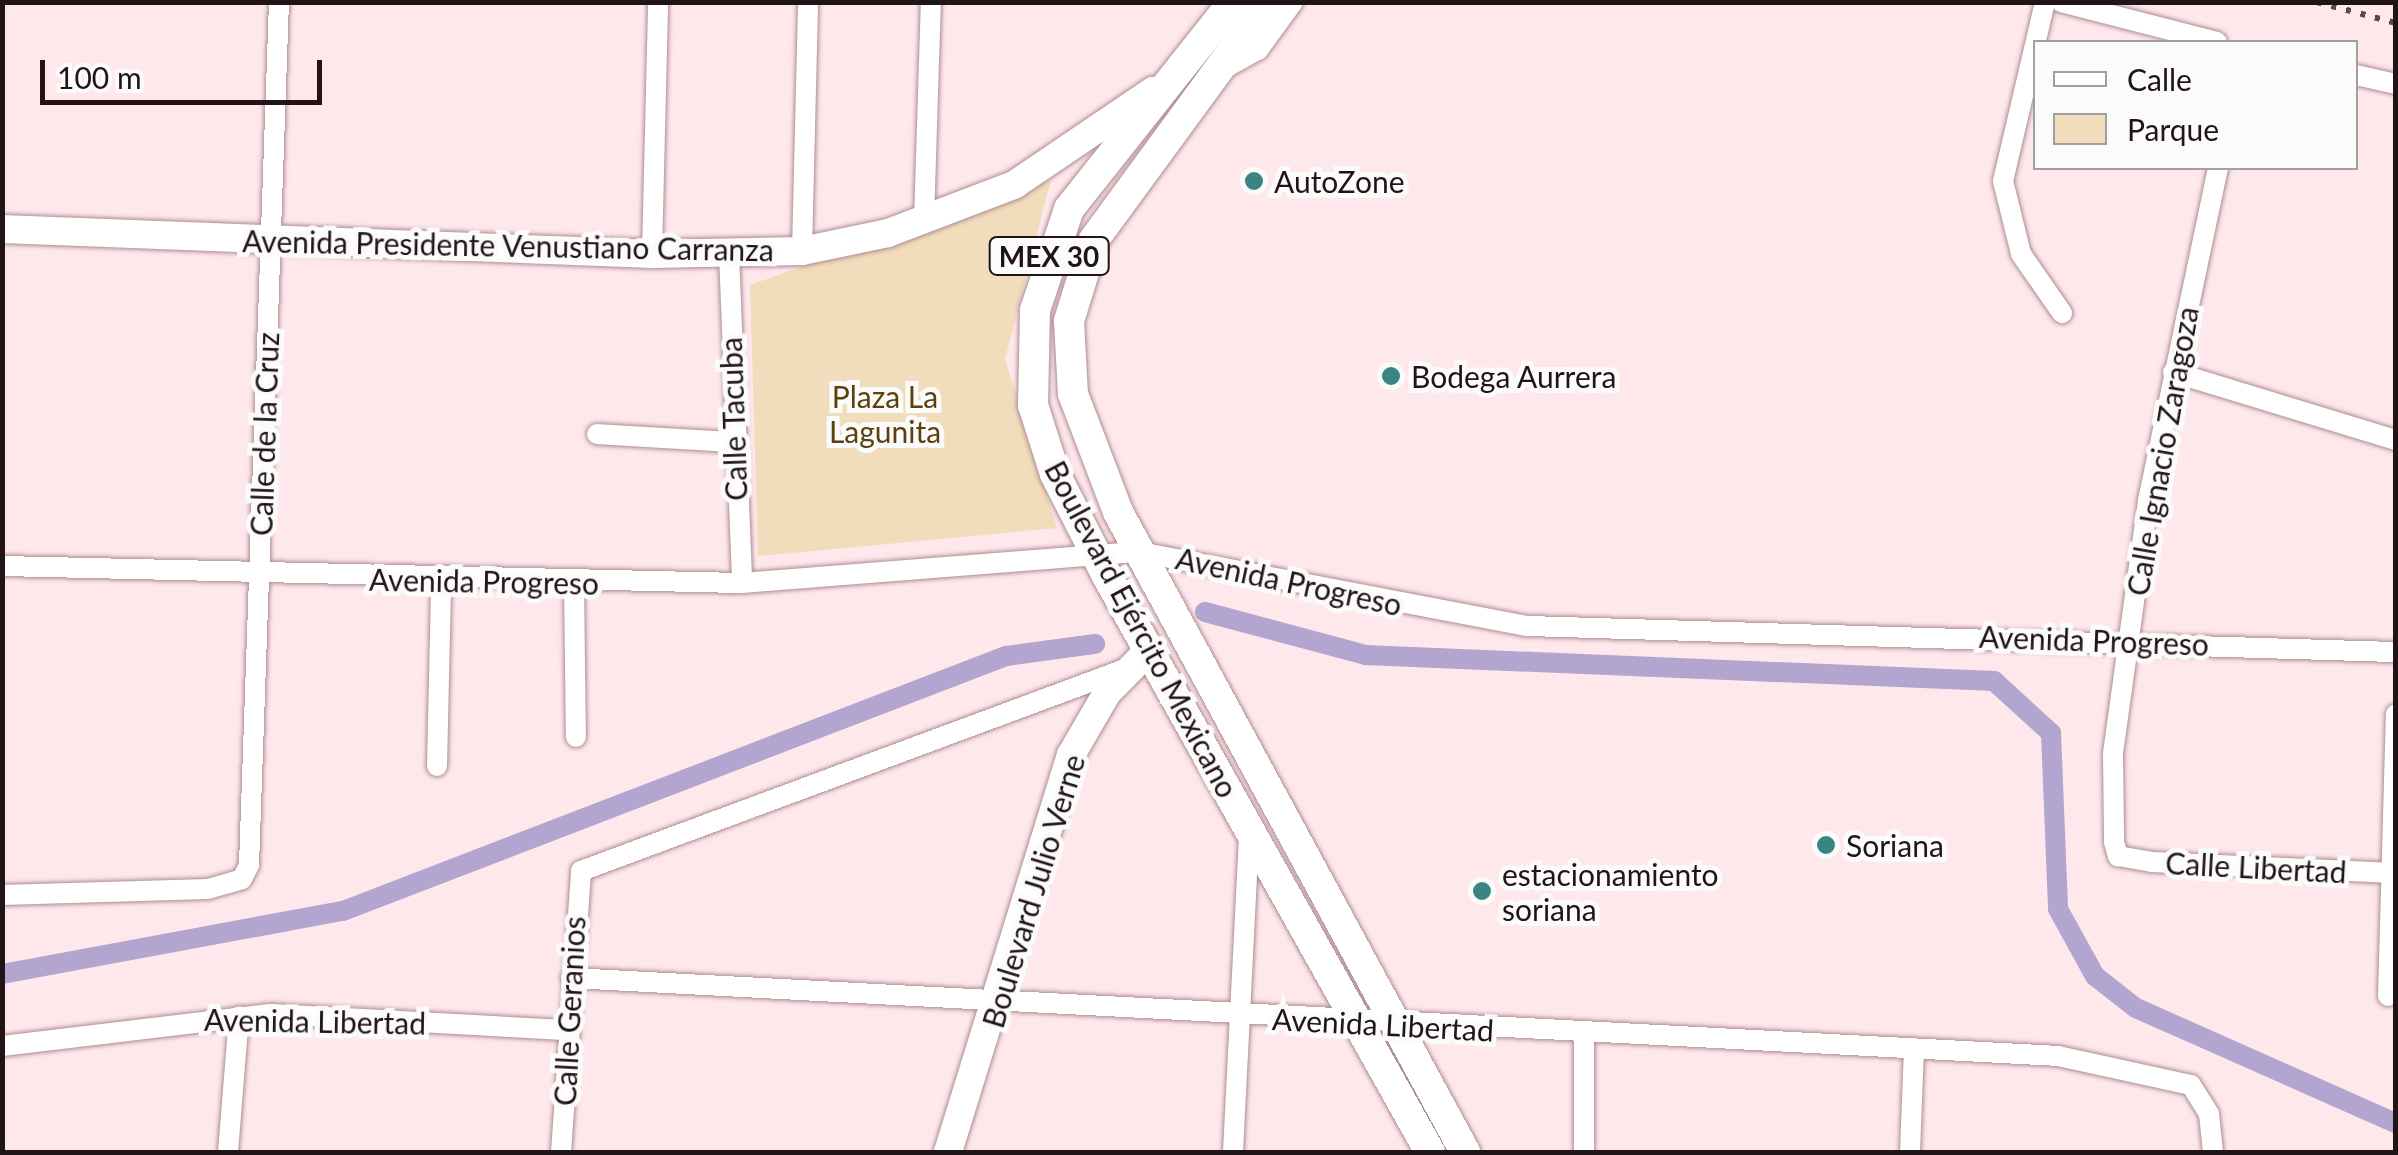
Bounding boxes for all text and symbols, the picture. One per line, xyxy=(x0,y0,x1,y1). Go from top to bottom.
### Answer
scale bar xyxy=(45,40,328,102)
legend xyxy=(2033,40,2358,170)
text: 100 m xyxy=(57,59,142,95)
text: Calle xyxy=(2127,61,2192,97)
text: Parque xyxy=(2127,111,2219,147)
place label: AutoZone xyxy=(1274,163,1405,199)
marker: AutoZone xyxy=(1243,170,1265,192)
street label: Avenida Presidente Venustiano Carranza xyxy=(241,222,775,268)
road number: MEX 30 xyxy=(986,233,1112,279)
street label: Calle Ignacio Zaragoza xyxy=(2119,304,2205,598)
street label: Calle de la Cruz xyxy=(242,332,286,536)
street label: Calle Tacuba xyxy=(712,336,754,502)
place label: Bodega Aurrera xyxy=(1411,358,1617,394)
marker: Bodega Aurrera xyxy=(1380,365,1402,387)
park label: Plaza La Lagunita xyxy=(829,378,941,448)
street label: Boulevard Ejército Mexicano xyxy=(1038,455,1246,803)
street label: Avenida Progreso xyxy=(1173,539,1405,623)
street label: Avenida Progreso xyxy=(369,561,599,601)
street label: Avenida Progreso xyxy=(1978,618,2210,662)
street label: Boulevard Julio Verne xyxy=(974,749,1092,1033)
place label: Soriana xyxy=(1846,827,1944,863)
marker: Soriana xyxy=(1815,834,1837,856)
street label: Calle Libertad xyxy=(2165,844,2347,890)
place label: estacionamiento soriana xyxy=(1502,856,1719,926)
marker: estacionamiento soriana xyxy=(1471,880,1493,902)
street label: Calle Geranios xyxy=(546,915,592,1107)
street label: Avenida Libertad xyxy=(1271,1000,1495,1048)
street label: Avenida Libertad xyxy=(204,1001,426,1041)

